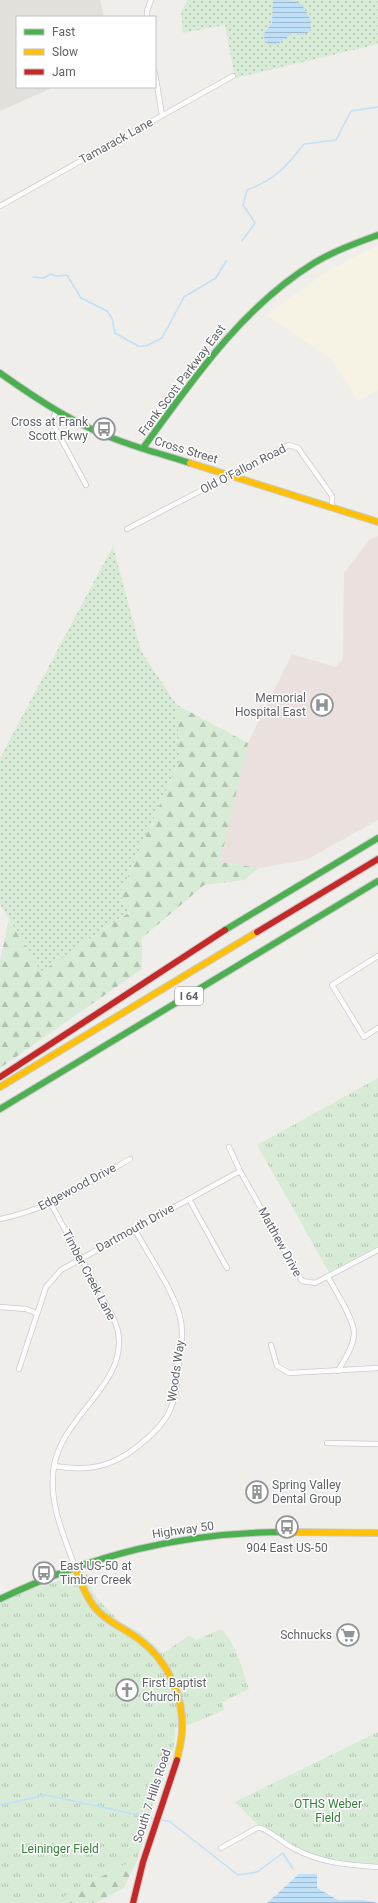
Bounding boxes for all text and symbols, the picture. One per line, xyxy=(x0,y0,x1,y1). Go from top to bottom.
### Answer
legend xyxy=(16,16,156,88)
text: Fast xyxy=(52,25,75,39)
text: Slow xyxy=(52,45,78,59)
text: Jam xyxy=(52,65,76,79)
street label: Tamarack Lane xyxy=(77,115,155,167)
street label: Frank Scott Parkway East xyxy=(136,322,228,438)
place label: Cross at Frank Scott Pkwy xyxy=(11,415,89,443)
bus stop icon: Cross at Frank Scott Pkwy xyxy=(91,416,117,442)
street label: Cross Street xyxy=(153,434,219,466)
street label: Old O'Fallon Road xyxy=(198,441,288,497)
place label: Memorial Hospital East xyxy=(235,691,306,719)
hospital icon: Memorial Hospital East xyxy=(309,692,335,718)
road number: I 64 xyxy=(175,987,203,1005)
street label: Edgewood Drive xyxy=(36,1161,118,1213)
street label: Dartmouth Drive xyxy=(93,1201,177,1255)
street label: Matthew Drive xyxy=(255,1205,305,1279)
street label: Timber Creek Lane xyxy=(59,1227,119,1323)
street label: Woods Way xyxy=(165,1339,187,1403)
place label: Spring Valley Dental Group xyxy=(272,1478,342,1506)
building icon: Spring Valley Dental Group xyxy=(244,1479,270,1505)
bus stop icon: 904 East US-50 xyxy=(274,1514,300,1540)
street label: Highway 50 xyxy=(151,1519,215,1541)
place label: 904 East US-50 xyxy=(246,1541,328,1555)
place label: East US-50 at Timber Creek xyxy=(60,1559,132,1587)
bus stop icon: East US-50 at Timber Creek xyxy=(31,1560,57,1586)
supermarket icon: Schnucks xyxy=(335,1622,361,1648)
place label: Schnucks xyxy=(280,1628,332,1642)
place label: First Baptist Church xyxy=(142,1676,206,1704)
church icon: First Baptist Church xyxy=(114,1677,140,1703)
street label: South 7 Hills Road xyxy=(130,1747,174,1845)
park label: OTHS Weber Field xyxy=(294,1797,362,1825)
park label: Leininger Field xyxy=(21,1842,99,1856)

